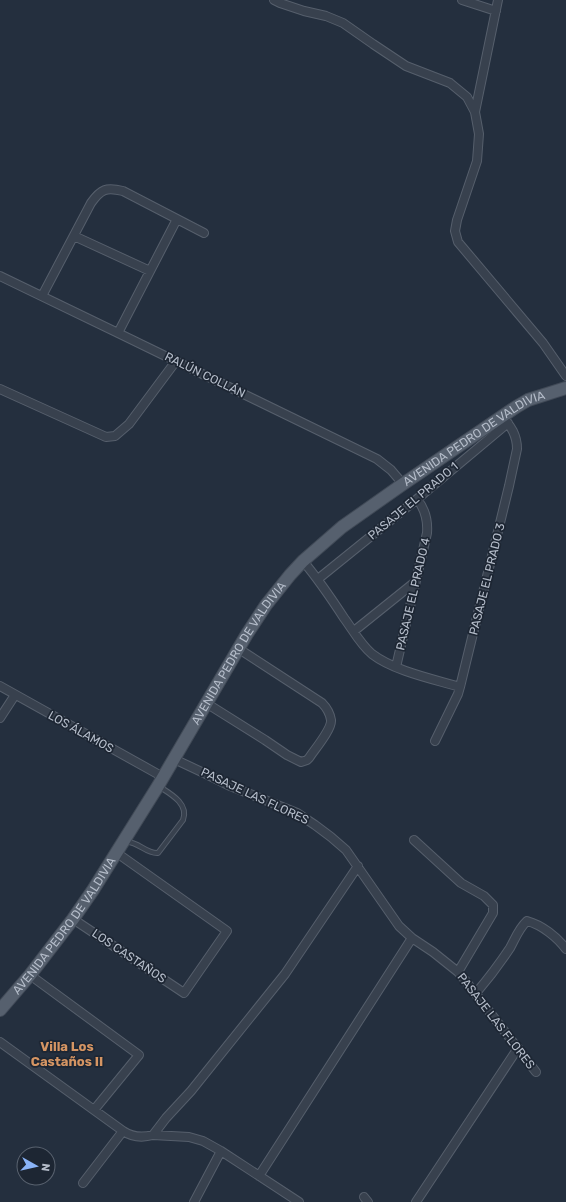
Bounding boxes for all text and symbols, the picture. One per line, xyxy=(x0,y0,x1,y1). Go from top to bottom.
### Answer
street label: RALÚN COLLÁN xyxy=(162,349,248,401)
street label: AVENIDA PEDRO DE VALDIVIA xyxy=(400,388,547,489)
street label: PASAJE EL PRADO 1 xyxy=(365,459,461,543)
street label: PASAJE EL PRADO 3 xyxy=(466,521,508,637)
street label: PASAJE EL PRADO 4 xyxy=(393,536,433,652)
street label: AVENIDA PEDRO DE VALDIVIA xyxy=(188,579,289,727)
street label: LOS ÁLAMOS xyxy=(46,708,116,756)
street label: PASAJE LAS FLORES xyxy=(199,765,311,827)
street label: AVENIDA PEDRO DE VALDIVIA xyxy=(10,855,119,997)
street label: LOS CASTAÑOS xyxy=(89,926,169,986)
street label: PASAJE LAS FLORES xyxy=(454,970,538,1072)
district label: Villa Los Castaños II xyxy=(31,1039,103,1069)
north arrow xyxy=(16,1146,56,1186)
text: N xyxy=(38,1162,52,1172)

